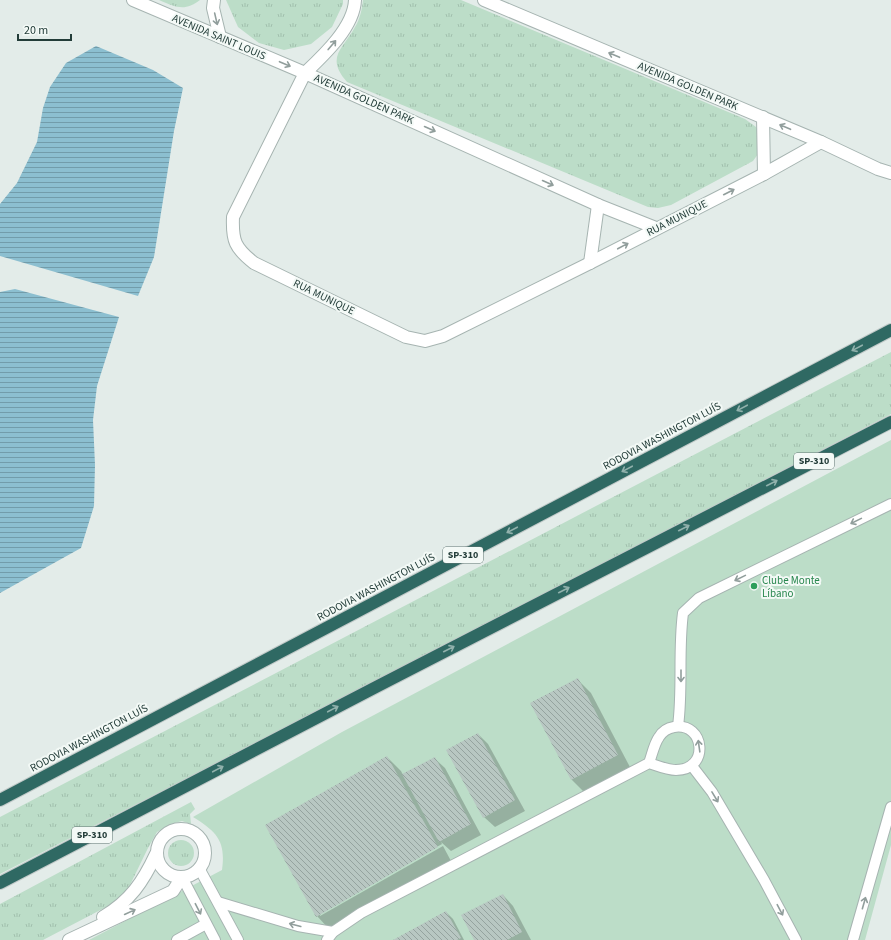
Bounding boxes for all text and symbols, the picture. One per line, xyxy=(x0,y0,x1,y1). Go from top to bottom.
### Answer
street label: AVENIDA SAINT LOUIS xyxy=(170,10,268,64)
one-way arrow xyxy=(212,12,220,25)
scale bar xyxy=(18,16,71,42)
text: 20 m xyxy=(24,22,48,39)
one-way arrow xyxy=(328,40,337,51)
one-way arrow xyxy=(608,50,620,58)
street label: AVENIDA GOLDEN PARK xyxy=(635,58,741,114)
one-way arrow xyxy=(278,61,290,69)
street label: AVENIDA GOLDEN PARK xyxy=(312,70,417,128)
one-way arrow xyxy=(780,122,792,130)
one-way arrow xyxy=(424,126,436,133)
one-way arrow xyxy=(542,179,554,187)
one-way arrow xyxy=(722,187,734,195)
street label: RUA MUNIQUE xyxy=(644,196,710,240)
one-way arrow xyxy=(617,241,629,249)
street label: RUA MUNIQUE xyxy=(291,276,357,318)
one-way arrow xyxy=(851,345,863,352)
street label: RODOVIA WASHINGTON LUÍS xyxy=(600,398,724,474)
one-way arrow xyxy=(736,405,748,413)
road number: SP-310 xyxy=(794,453,834,469)
one-way arrow xyxy=(621,466,633,473)
one-way arrow xyxy=(766,479,778,486)
one-way arrow xyxy=(850,517,862,525)
one-way arrow xyxy=(678,524,690,531)
one-way arrow xyxy=(506,527,518,534)
road number: SP-310 xyxy=(443,547,483,563)
street label: RODOVIA WASHINGTON LUÍS xyxy=(314,549,438,625)
place label: Clube Monte Líbano xyxy=(762,573,820,601)
one-way arrow xyxy=(734,575,746,583)
marker: Clube Monte Líbano xyxy=(749,581,759,591)
one-way arrow xyxy=(558,586,570,593)
one-way arrow xyxy=(443,645,455,652)
one-way arrow xyxy=(677,669,685,682)
street label: RODOVIA WASHINGTON LUÍS xyxy=(27,700,151,776)
one-way arrow xyxy=(327,705,339,712)
one-way arrow xyxy=(695,739,703,752)
one-way arrow xyxy=(212,765,224,773)
one-way arrow xyxy=(711,791,719,802)
road number: SP-310 xyxy=(72,827,112,843)
one-way arrow xyxy=(861,896,868,909)
one-way arrow xyxy=(195,902,203,914)
one-way arrow xyxy=(776,904,784,916)
one-way arrow xyxy=(124,908,136,915)
one-way arrow xyxy=(288,920,301,928)

